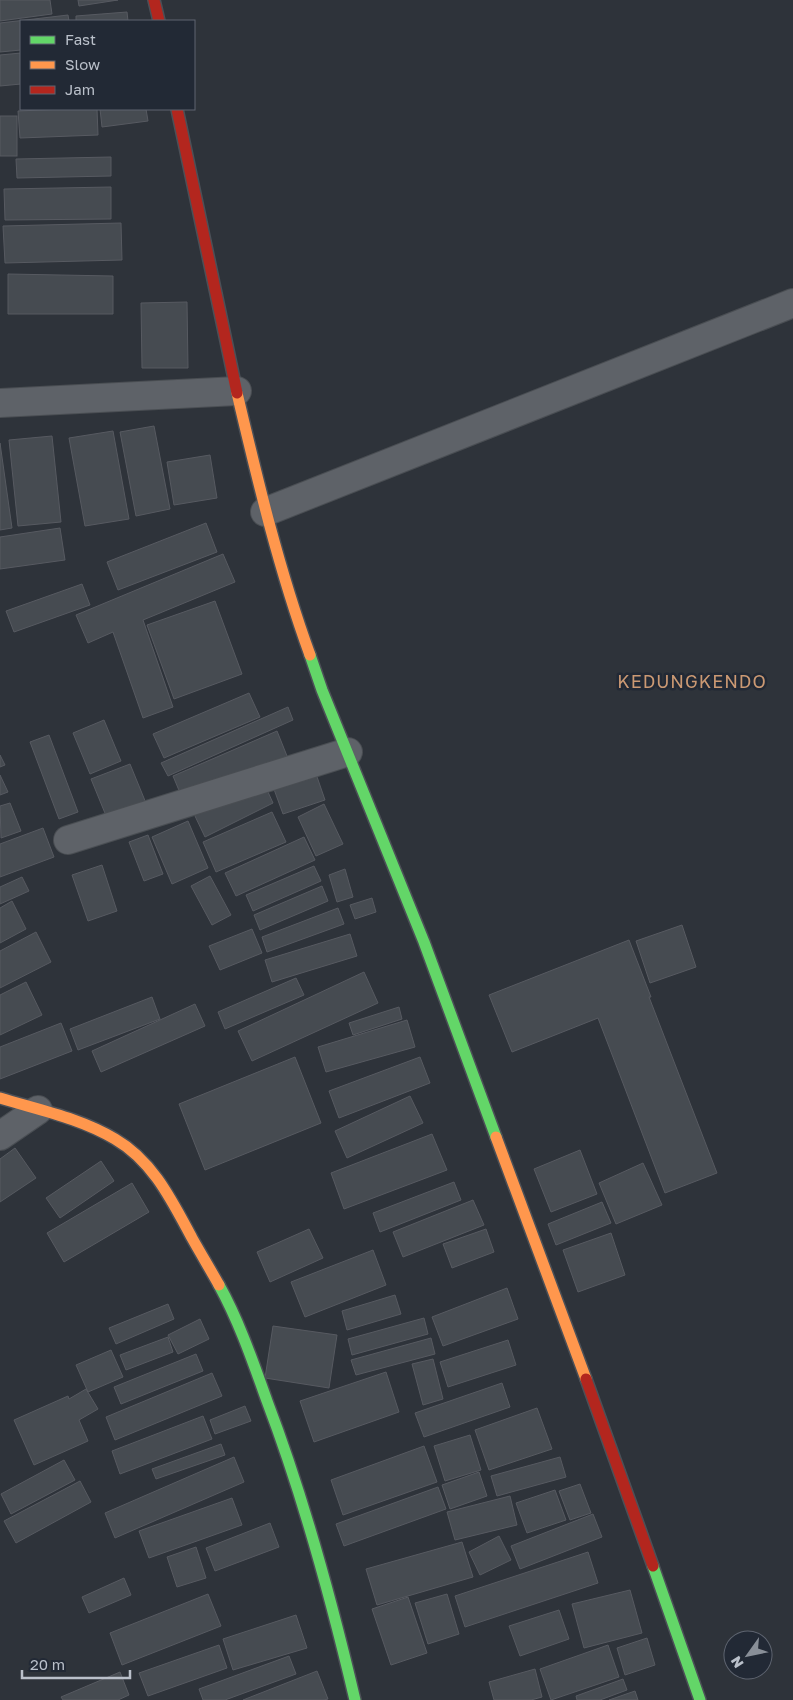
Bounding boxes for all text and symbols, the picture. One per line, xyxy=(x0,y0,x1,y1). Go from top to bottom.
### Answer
legend xyxy=(20,20,195,110)
text: Fast xyxy=(65,30,96,48)
text: Slow xyxy=(65,55,100,73)
text: Jam xyxy=(65,80,95,98)
district label: KEDUNGKENDO xyxy=(617,670,767,692)
north arrow xyxy=(723,1630,773,1680)
scale bar xyxy=(22,1648,130,1680)
text: N xyxy=(727,1653,747,1671)
text: 20 m xyxy=(30,1655,65,1673)

